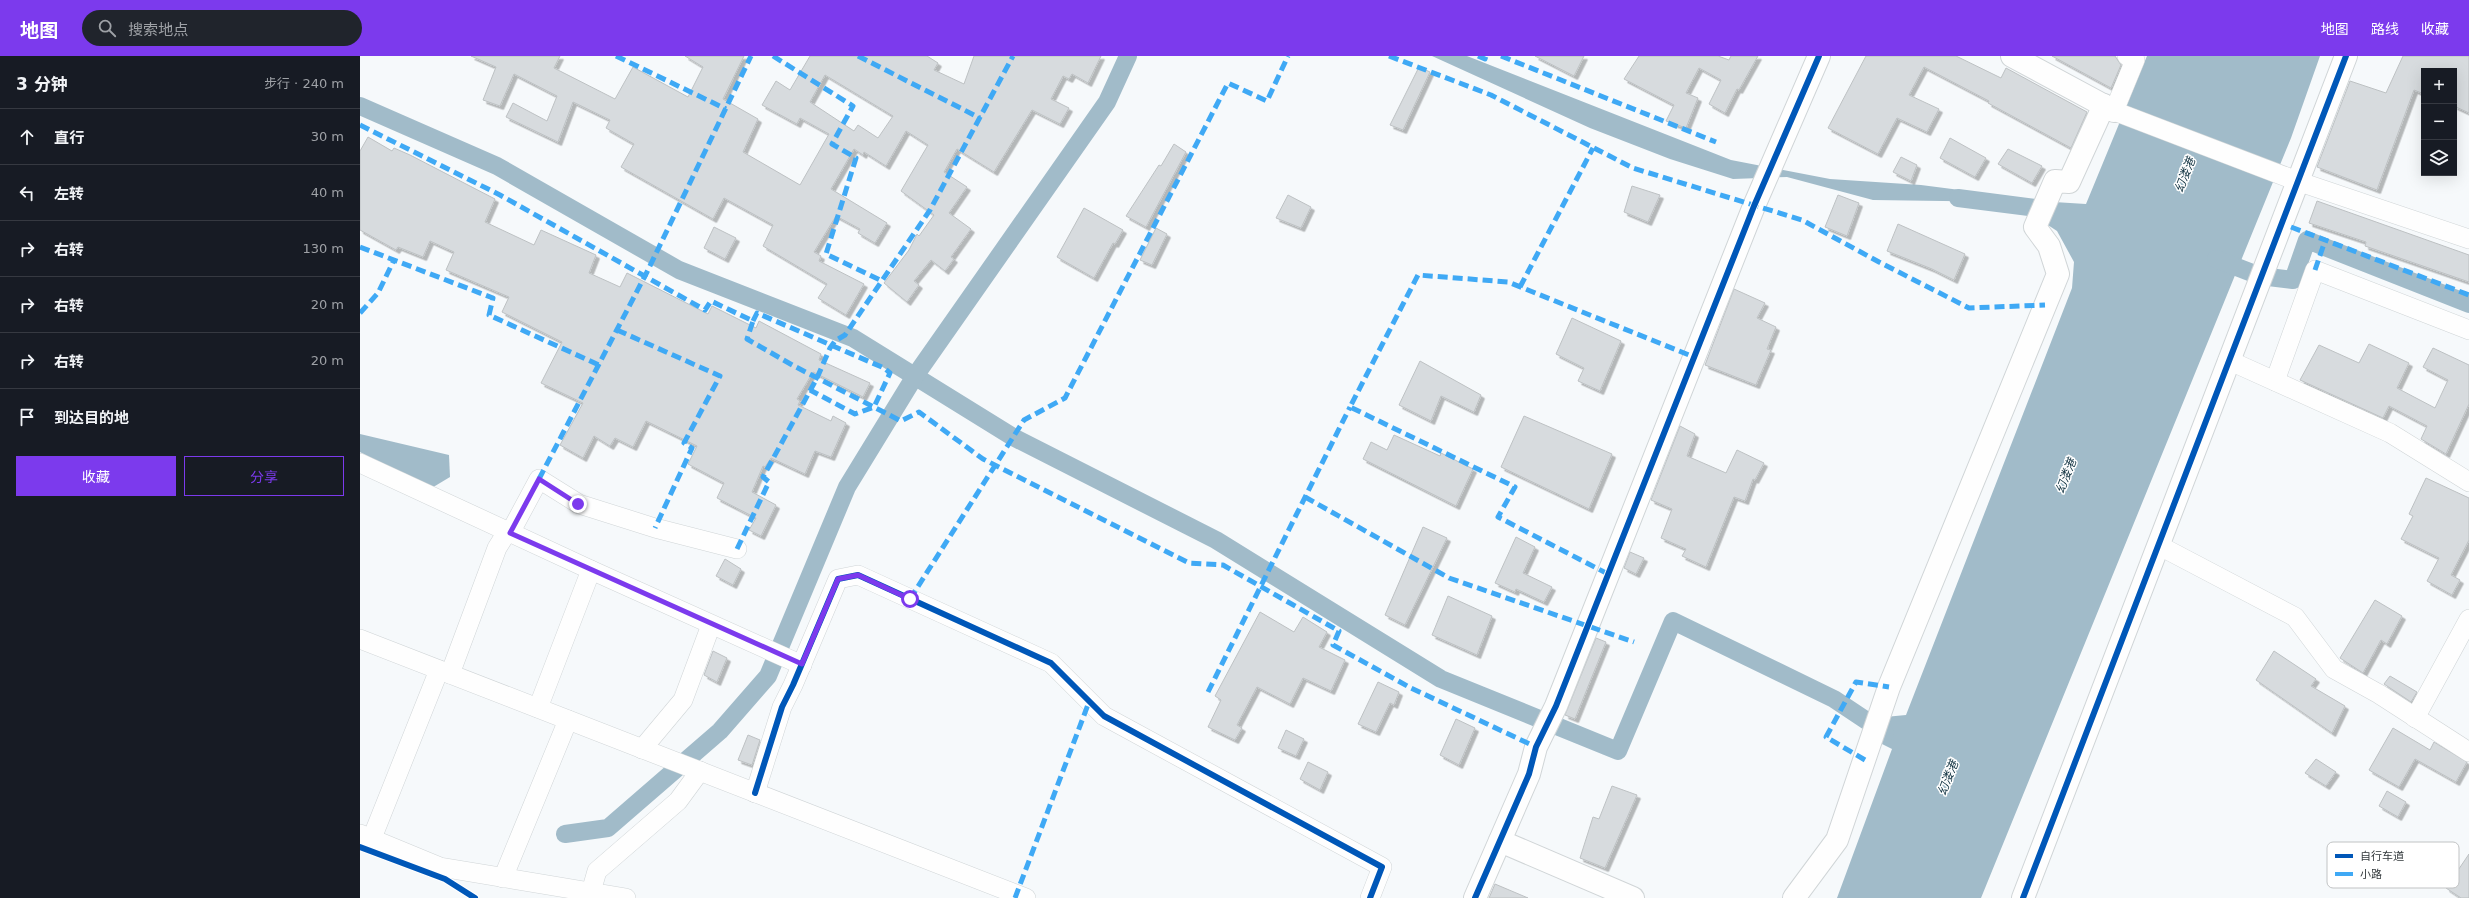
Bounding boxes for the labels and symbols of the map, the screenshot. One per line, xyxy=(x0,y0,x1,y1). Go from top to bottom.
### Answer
water label: 幻溇港 xyxy=(2172,154,2199,194)
water label: 幻溇港 xyxy=(2053,455,2080,495)
route end xyxy=(569,495,587,513)
route start xyxy=(901,590,919,608)
water label: 幻溇港 xyxy=(1935,757,1962,797)
legend xyxy=(2327,842,2459,888)
text: 自行车道 xyxy=(2360,850,2404,863)
text: 小路 xyxy=(2360,868,2382,881)

